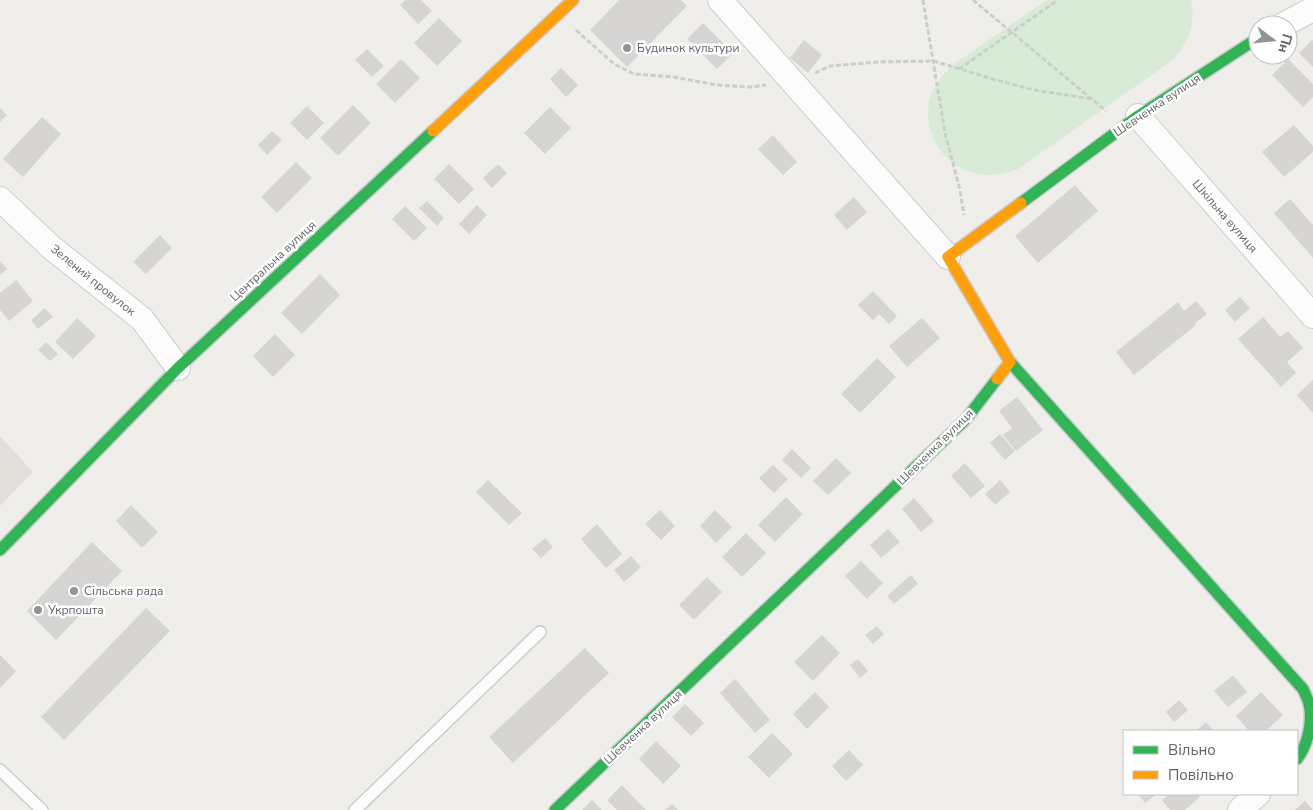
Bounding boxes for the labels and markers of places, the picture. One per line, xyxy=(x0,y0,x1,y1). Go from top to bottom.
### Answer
place label: Будинок культури xyxy=(637,40,739,56)
marker: Будинок культури xyxy=(621,42,633,54)
place label: Сільська рада xyxy=(84,583,163,599)
marker: Сільська рада xyxy=(68,585,80,597)
place label: Укрпошта xyxy=(47,602,104,618)
marker: Укрпошта xyxy=(32,604,44,616)

